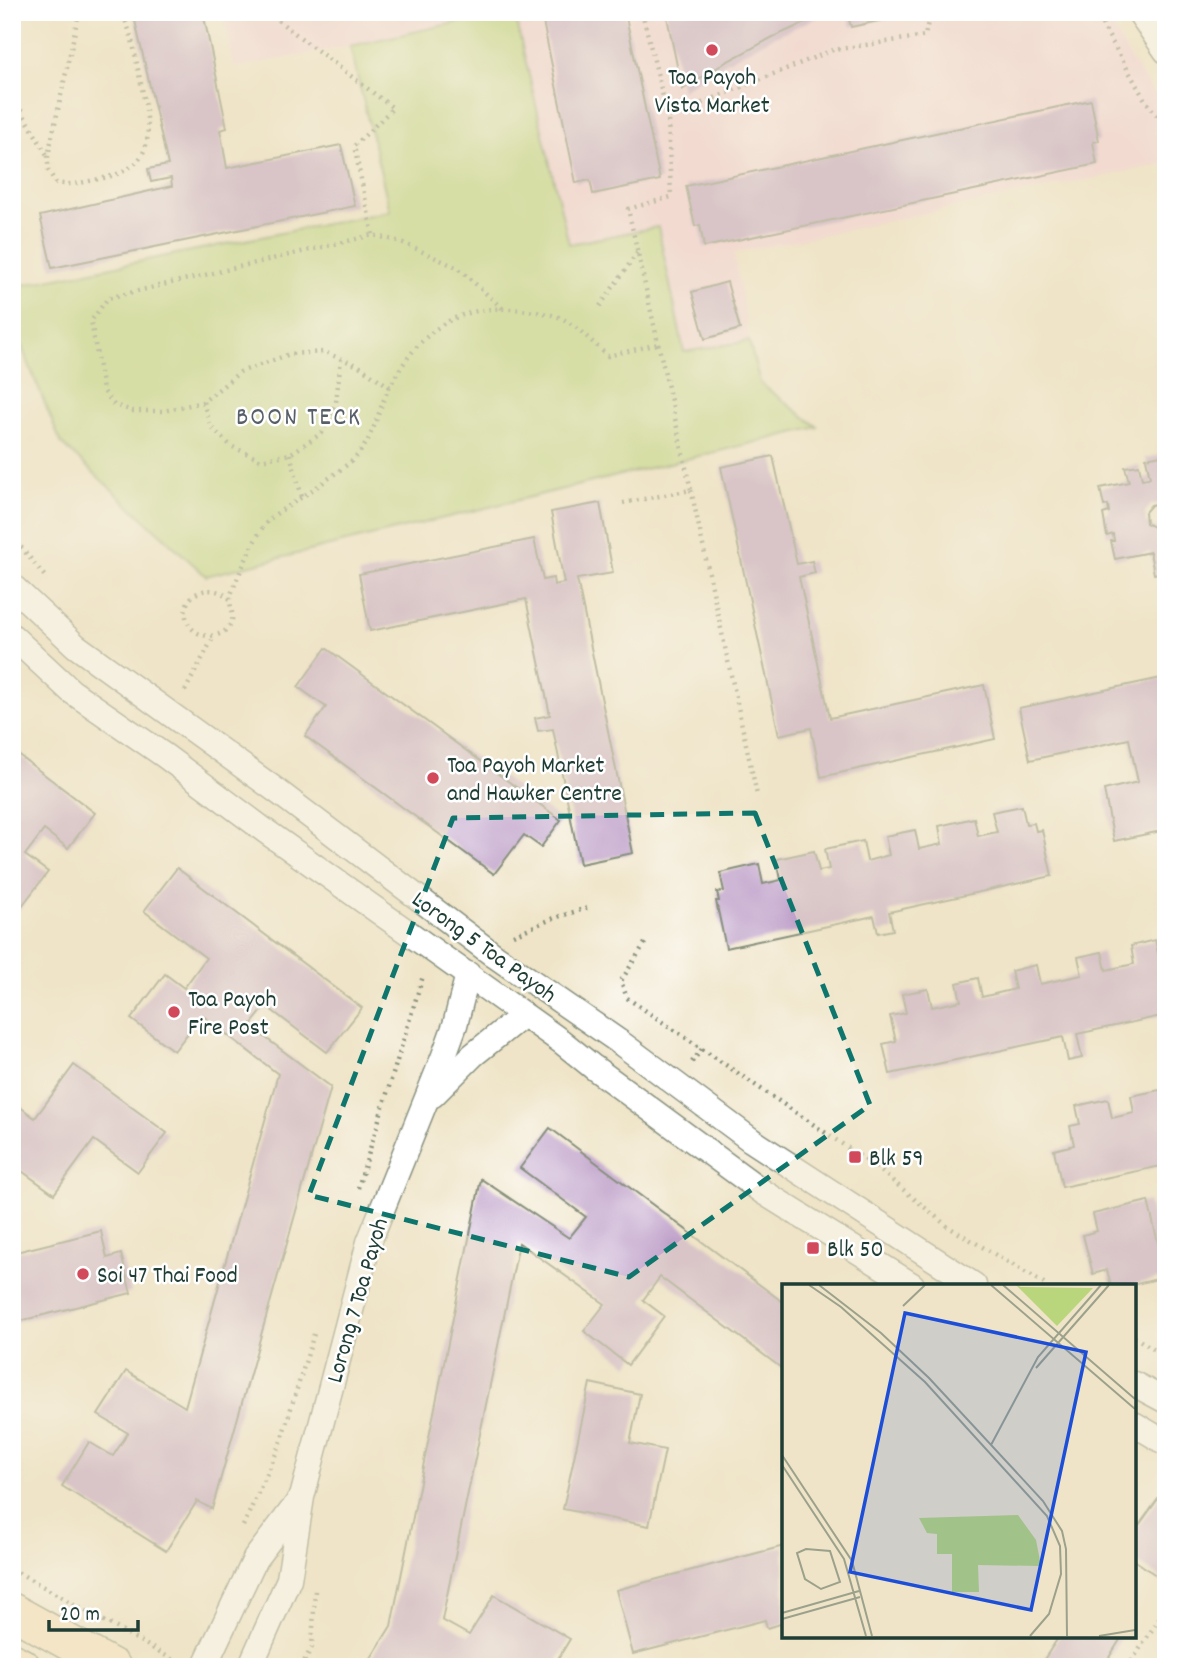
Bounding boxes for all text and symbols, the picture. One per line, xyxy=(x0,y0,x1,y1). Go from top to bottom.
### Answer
marker: Toa Payoh Vista Market xyxy=(704,42,720,58)
place label: Toa Payoh Vista Market xyxy=(654,62,770,124)
district label: BOON TECK xyxy=(236,400,362,437)
place label: Toa Payoh Market and Hawker Centre xyxy=(447,750,622,812)
marker: Toa Payoh Market and Hawker Centre xyxy=(425,770,441,786)
street label: Lorong 5 Toa Payoh xyxy=(404,884,563,1013)
place label: Toa Payoh Fire Post xyxy=(188,984,276,1046)
marker: Toa Payoh Fire Post xyxy=(166,1004,182,1020)
place label: Blk 59 xyxy=(869,1143,924,1177)
marker: Blk 59 xyxy=(847,1149,863,1165)
street label: Lorong 7 Toa Payoh xyxy=(319,1214,399,1387)
place label: Blk 50 xyxy=(827,1234,884,1268)
marker: Blk 50 xyxy=(805,1240,821,1256)
place label: Soi 47 Thai Food xyxy=(97,1260,238,1294)
marker: Soi 47 Thai Food xyxy=(75,1266,91,1282)
inset map xyxy=(782,1284,1136,1637)
scale bar xyxy=(49,1588,138,1632)
text: 20 m xyxy=(60,1601,100,1631)

